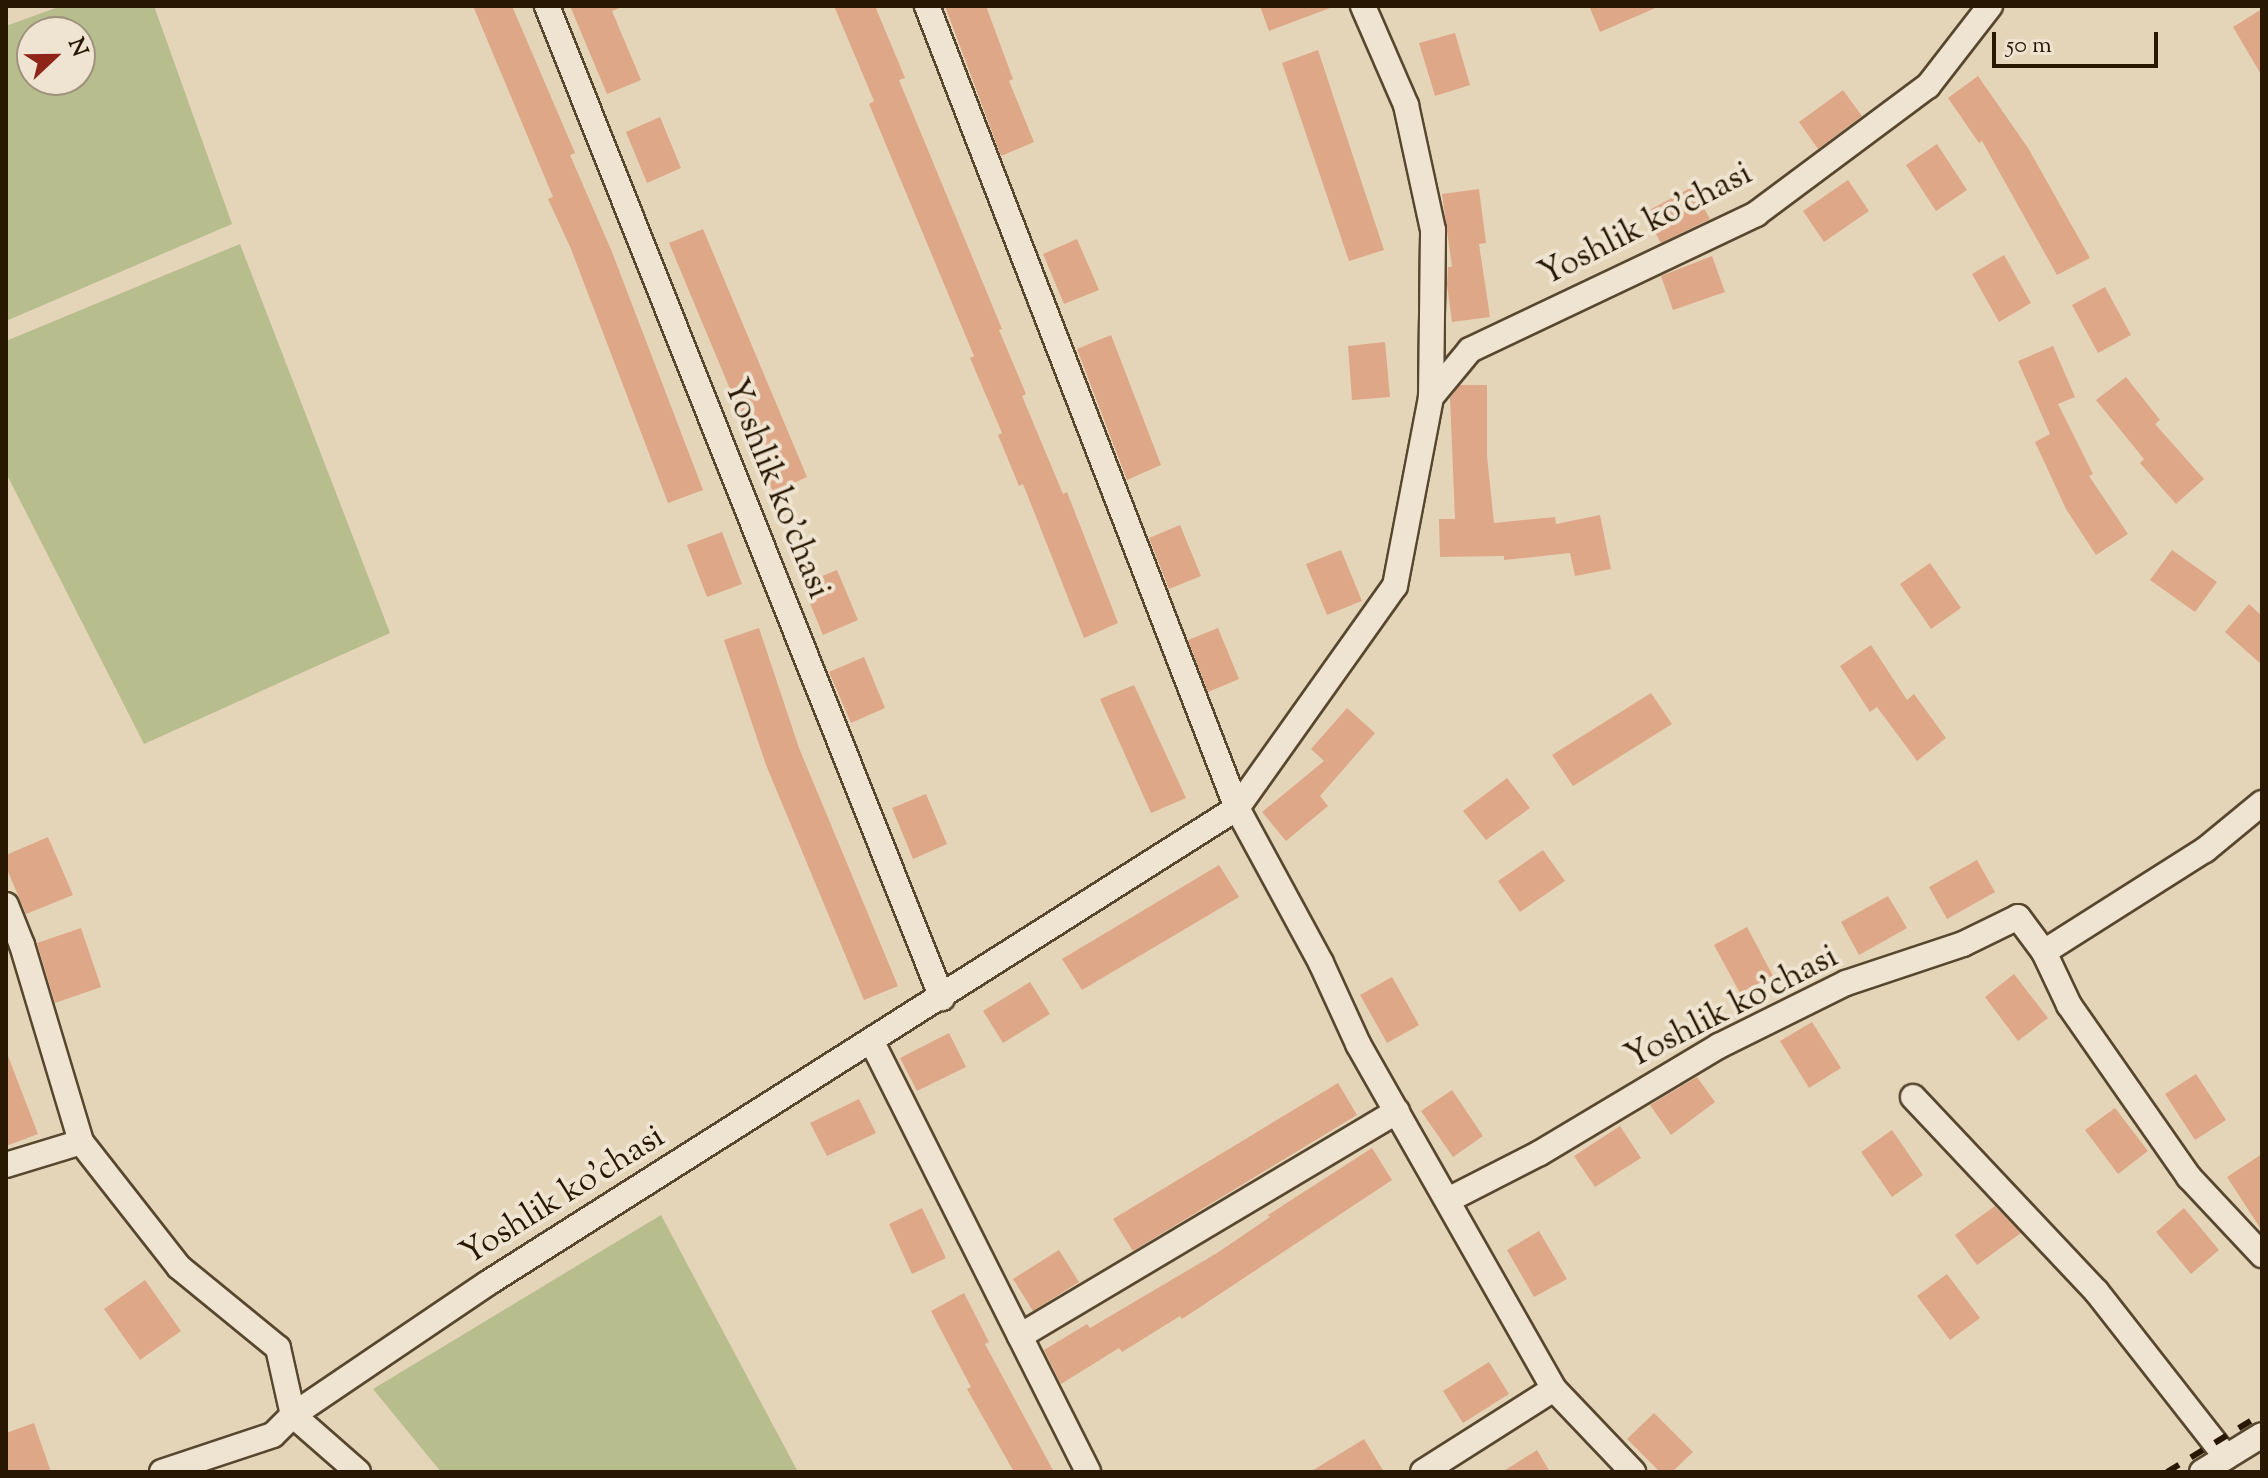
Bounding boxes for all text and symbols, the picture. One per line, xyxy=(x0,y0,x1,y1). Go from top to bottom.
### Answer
north arrow xyxy=(16,16,96,96)
scale bar xyxy=(1996,16,2162,66)
text: 50 m xyxy=(2006,29,2052,63)
text: N xyxy=(58,34,95,62)
street label: Yoshlik ko'chasi xyxy=(1533,154,1759,296)
street label: Yoshlik ko'chasi xyxy=(713,373,839,605)
street label: Yoshlik ko'chasi xyxy=(1619,937,1845,1079)
street label: Yoshlik ko'chasi xyxy=(453,1117,673,1275)

